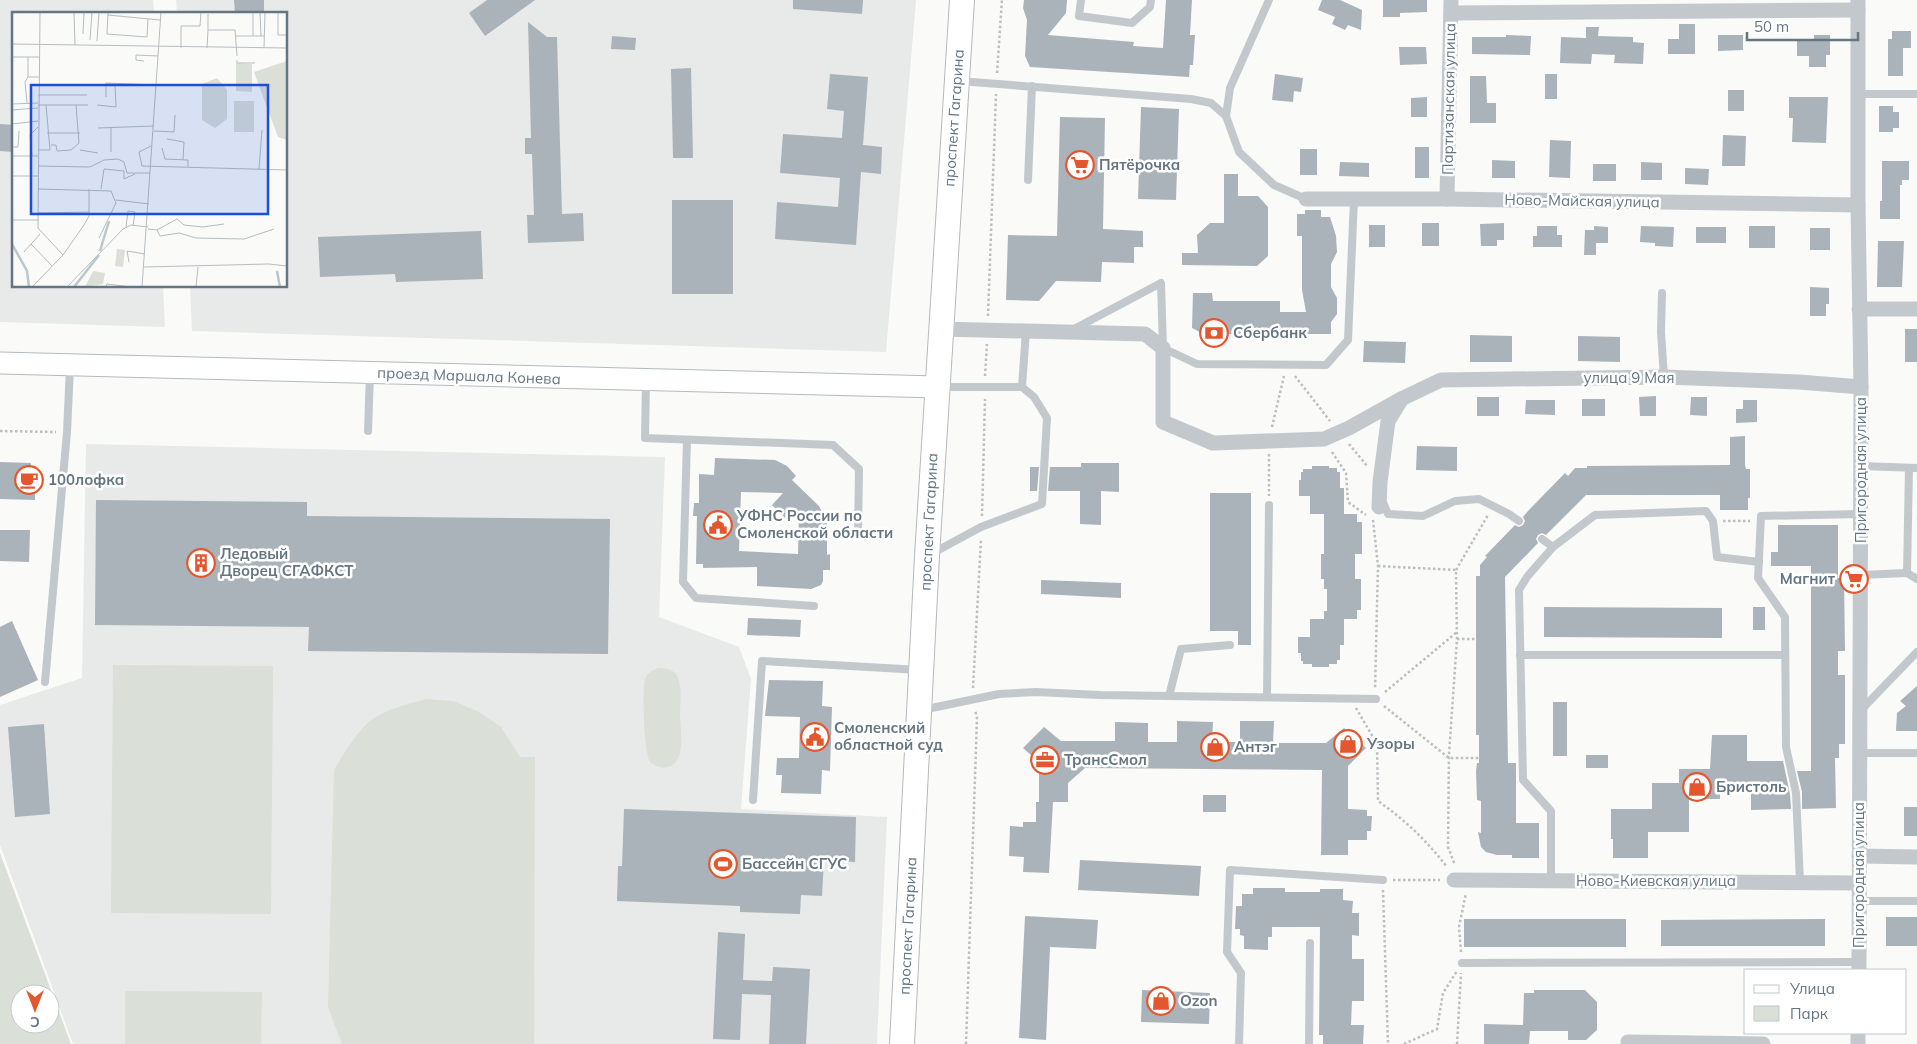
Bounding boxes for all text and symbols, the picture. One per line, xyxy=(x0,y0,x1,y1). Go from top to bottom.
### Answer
scale bar xyxy=(1747,10,1858,42)
inset map xyxy=(12,12,288,288)
text: 50 m xyxy=(1754,17,1789,36)
street label: Партизанская улица xyxy=(1438,23,1459,175)
street label: проспект Гагарина xyxy=(939,49,968,187)
supermarket icon: Пятёрочка xyxy=(1065,150,1095,180)
place label: Пятёрочка xyxy=(1099,155,1180,174)
street label: Ново-Майская улица xyxy=(1504,190,1660,211)
bank icon: Сбербанк xyxy=(1199,318,1229,348)
place label: Сбербанк xyxy=(1233,323,1307,342)
street label: проезд Маршала Конева xyxy=(377,363,561,388)
street label: улица 9 Мая xyxy=(1584,368,1674,387)
street label: Пригородная улица xyxy=(1851,397,1870,543)
street label: проспект Гагарина xyxy=(915,453,942,591)
cafe icon: 100лофка xyxy=(14,465,44,495)
place label: 100лофка xyxy=(48,470,124,489)
place label: УФНС России по Смоленской области xyxy=(736,506,893,542)
public building icon: УФНС России по Смоленской области xyxy=(703,510,733,540)
place label: Ледовый Дворец СГАФКСТ xyxy=(220,544,354,580)
building icon: Ледовый Дворец СГАФКСТ xyxy=(186,548,216,578)
supermarket icon: Магнит xyxy=(1839,564,1869,594)
place label: Магнит xyxy=(1780,569,1836,588)
place label: Смоленский областной суд xyxy=(834,718,943,754)
public building icon: Смоленский областной суд xyxy=(800,722,830,752)
shop icon: Узоры xyxy=(1333,729,1363,759)
shop icon: Антэг xyxy=(1200,732,1230,762)
place label: Узоры xyxy=(1366,734,1415,753)
place label: Антэг xyxy=(1234,737,1277,756)
office icon: ТрансСмол xyxy=(1030,745,1060,775)
place label: ТрансСмол xyxy=(1064,750,1147,769)
shop icon: Бристоль xyxy=(1682,772,1712,802)
place label: Бристоль xyxy=(1716,777,1787,796)
street label: Пригородная улица xyxy=(1849,802,1868,948)
sports icon: Бассейн СГУС xyxy=(708,849,738,879)
place label: Бассейн СГУС xyxy=(742,854,847,873)
street label: проспект Гагарина xyxy=(894,857,921,995)
street label: Ново-Киевская улица xyxy=(1576,871,1736,890)
legend xyxy=(1744,969,1907,1034)
text: Улица xyxy=(1789,979,1835,998)
north arrow xyxy=(10,984,60,1034)
shop icon: Ozon xyxy=(1146,986,1176,1016)
place label: Ozon xyxy=(1180,991,1217,1010)
text: Парк xyxy=(1790,1004,1829,1023)
text: С xyxy=(30,1013,40,1031)

